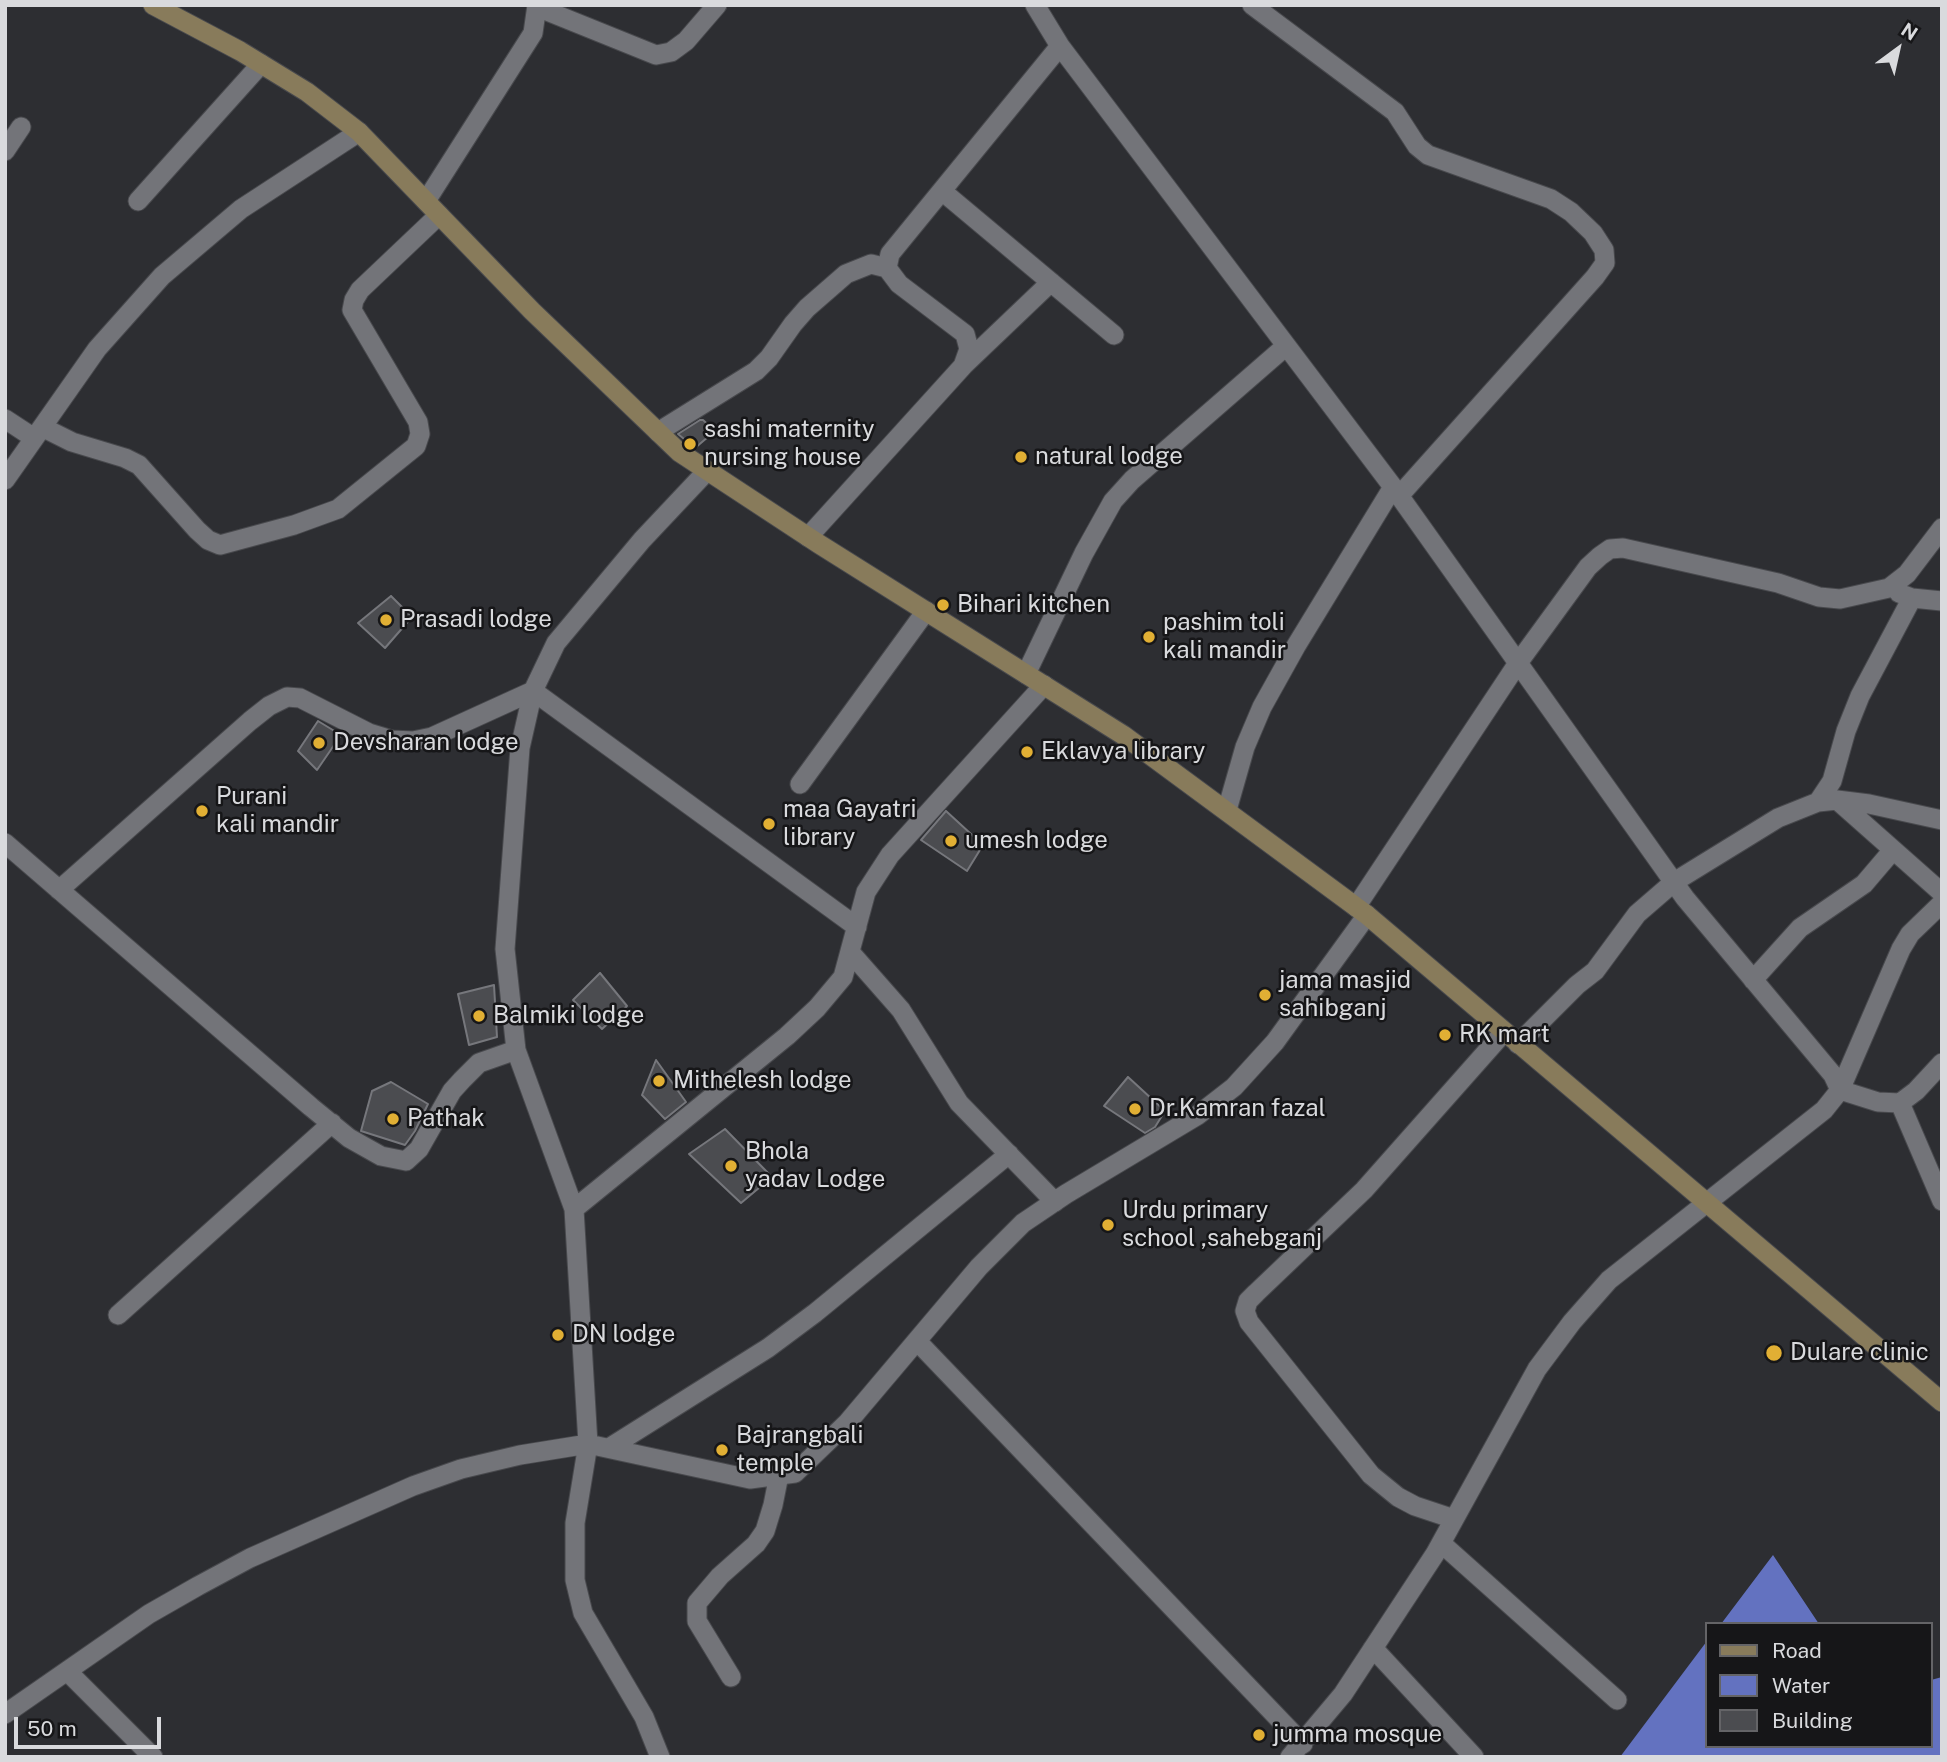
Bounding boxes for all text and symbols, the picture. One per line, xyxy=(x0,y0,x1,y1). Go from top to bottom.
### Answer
north arrow xyxy=(1863,14,1933,84)
text: N xyxy=(1897,18,1922,45)
place label: sashi maternity nursing house xyxy=(704,416,875,472)
marker: sashi maternity nursing house xyxy=(682,436,698,452)
place label: natural lodge xyxy=(1035,443,1183,471)
marker: natural lodge xyxy=(1013,449,1029,465)
place label: Bihari kitchen xyxy=(957,591,1110,619)
marker: Bihari kitchen xyxy=(935,597,951,613)
place label: Prasadi lodge xyxy=(400,606,552,634)
place label: pashim toli kali mandir xyxy=(1163,609,1286,665)
marker: Prasadi lodge xyxy=(378,612,394,628)
marker: pashim toli kali mandir xyxy=(1141,629,1157,645)
place label: Devsharan lodge xyxy=(333,729,519,757)
marker: Devsharan lodge xyxy=(311,735,327,751)
place label: Eklavya library xyxy=(1041,738,1205,766)
marker: Eklavya library xyxy=(1019,744,1035,760)
place label: Purani kali mandir xyxy=(216,783,339,839)
place label: maa Gayatri library xyxy=(783,796,916,852)
marker: Purani kali mandir xyxy=(194,803,210,819)
marker: maa Gayatri library xyxy=(761,816,777,832)
place label: umesh lodge xyxy=(965,827,1108,855)
marker: umesh lodge xyxy=(943,833,959,849)
place label: jama masjid sahibganj xyxy=(1279,967,1411,1023)
marker: jama masjid sahibganj xyxy=(1257,987,1273,1003)
place label: Balmiki lodge xyxy=(493,1002,644,1030)
marker: Balmiki lodge xyxy=(471,1008,487,1024)
place label: RK mart xyxy=(1459,1021,1550,1049)
marker: RK mart xyxy=(1437,1027,1453,1043)
place label: Mithelesh lodge xyxy=(673,1067,852,1095)
marker: Mithelesh lodge xyxy=(651,1073,667,1089)
place label: Dr.Kamran fazal xyxy=(1149,1095,1326,1123)
marker: Dr.Kamran fazal xyxy=(1127,1101,1143,1117)
place label: Pathak xyxy=(407,1105,485,1133)
marker: Pathak xyxy=(385,1111,401,1127)
place label: Bhola yadav Lodge xyxy=(745,1138,885,1194)
marker: Bhola yadav Lodge xyxy=(723,1158,739,1174)
place label: Urdu primary school ,sahebganj xyxy=(1122,1197,1322,1253)
marker: Urdu primary school ,sahebganj xyxy=(1100,1217,1116,1233)
place label: DN lodge xyxy=(572,1321,675,1349)
marker: DN lodge xyxy=(550,1327,566,1343)
place label: Dulare clinic xyxy=(1790,1339,1929,1367)
marker: Dulare clinic xyxy=(1764,1343,1784,1363)
place label: Bajrangbali temple xyxy=(736,1422,863,1478)
marker: Bajrangbali temple xyxy=(714,1442,730,1458)
legend xyxy=(1706,1622,1933,1748)
text: Road xyxy=(1772,1638,1822,1663)
text: Water xyxy=(1772,1673,1830,1698)
scale bar xyxy=(18,1702,164,1746)
text: Building xyxy=(1772,1708,1853,1733)
text: 50 m xyxy=(27,1716,77,1741)
place label: jumma mosque xyxy=(1273,1721,1442,1749)
marker: jumma mosque xyxy=(1251,1727,1267,1743)

